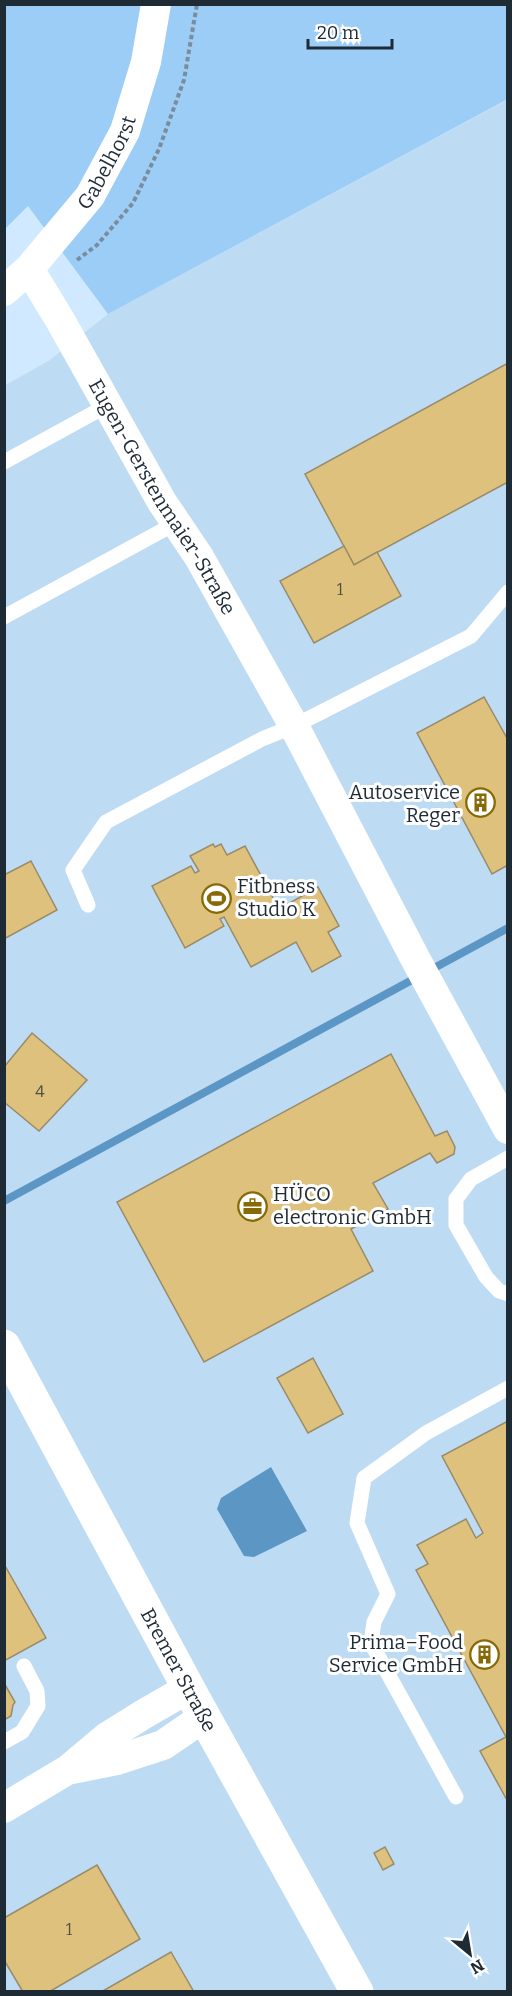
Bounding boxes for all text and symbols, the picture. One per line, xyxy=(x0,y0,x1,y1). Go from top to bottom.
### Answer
scale bar xyxy=(308,12,392,50)
text: 20 m xyxy=(317,22,359,44)
street label: Gabelhorst xyxy=(72,113,141,214)
street label: Eugen-Gerstenmaier-Straße xyxy=(84,375,241,619)
house number: 1 xyxy=(337,580,344,599)
place label: Autoservice Reger xyxy=(349,780,460,827)
building icon: Autoservice Reger xyxy=(465,787,497,819)
place label: Fitbness Studio K xyxy=(237,874,316,921)
sports icon: Fitbness Studio K xyxy=(200,882,232,914)
house number: 4 xyxy=(35,1082,45,1101)
place label: HÜCO electronic GmbH xyxy=(273,1182,432,1229)
office icon: HÜCO electronic GmbH xyxy=(236,1190,268,1222)
street label: Bremer Straße xyxy=(136,1604,222,1736)
place label: Prima–Food Service GmbH xyxy=(329,1630,463,1677)
building icon: Prima–Food Service GmbH xyxy=(468,1638,500,1670)
house number: 1 xyxy=(66,1920,73,1939)
north arrow xyxy=(440,1924,500,1984)
text: N xyxy=(467,1955,487,1978)

